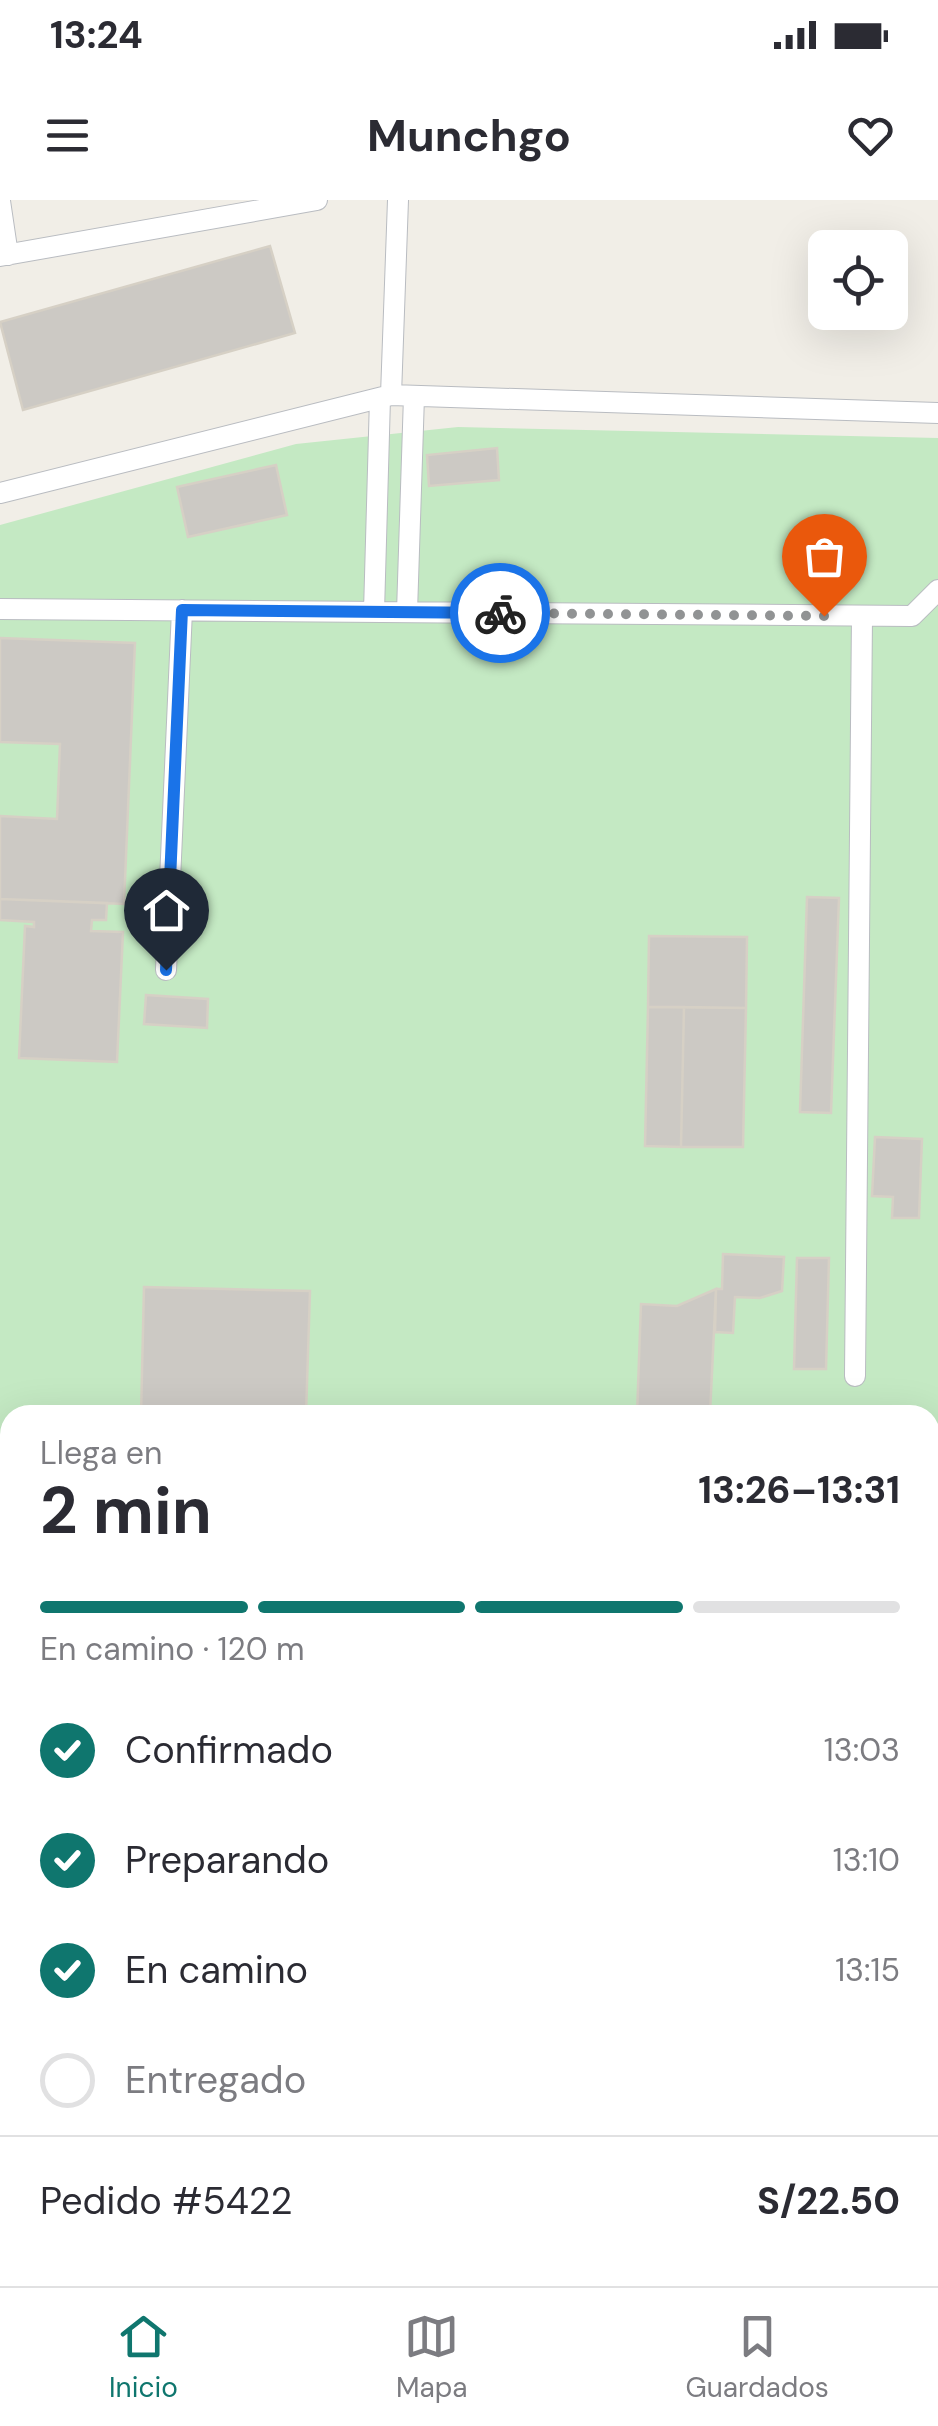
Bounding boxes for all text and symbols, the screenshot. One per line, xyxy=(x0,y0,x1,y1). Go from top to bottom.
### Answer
text: 13:24 xyxy=(50,10,143,60)
text: Munchgo xyxy=(367,106,571,165)
icon: menu xyxy=(40,108,95,163)
icon: heart xyxy=(843,108,898,163)
map controls xyxy=(808,230,908,330)
button: locate xyxy=(808,230,908,330)
pin xyxy=(782,514,867,617)
icon: bag xyxy=(797,529,852,584)
courier xyxy=(450,563,550,663)
icon: bike xyxy=(473,586,528,641)
pin xyxy=(124,868,209,971)
icon: home xyxy=(139,883,194,938)
text: Llega en xyxy=(40,1432,162,1474)
text: 13:26–13:31 xyxy=(698,1465,900,1515)
text: 2 min xyxy=(40,1469,212,1553)
text: En camino · 120 m xyxy=(40,1628,305,1670)
icon: check xyxy=(40,1723,95,1778)
text: Confirmado xyxy=(125,1725,333,1775)
text: 13:03 xyxy=(824,1729,900,1771)
icon: check xyxy=(40,1833,95,1888)
text: Preparando xyxy=(125,1835,329,1885)
text: 13:10 xyxy=(833,1839,900,1881)
icon: check xyxy=(40,1943,95,1998)
text: En camino xyxy=(125,1945,308,1995)
text: 13:15 xyxy=(835,1949,900,1991)
text: Entregado xyxy=(125,2055,306,2105)
text: Pedido #5422 xyxy=(40,2176,293,2226)
text: S/22.50 xyxy=(757,2176,900,2226)
tab: Inicio xyxy=(109,2309,178,2406)
tab: Mapa xyxy=(396,2309,467,2406)
tab: Guardados xyxy=(686,2309,829,2406)

